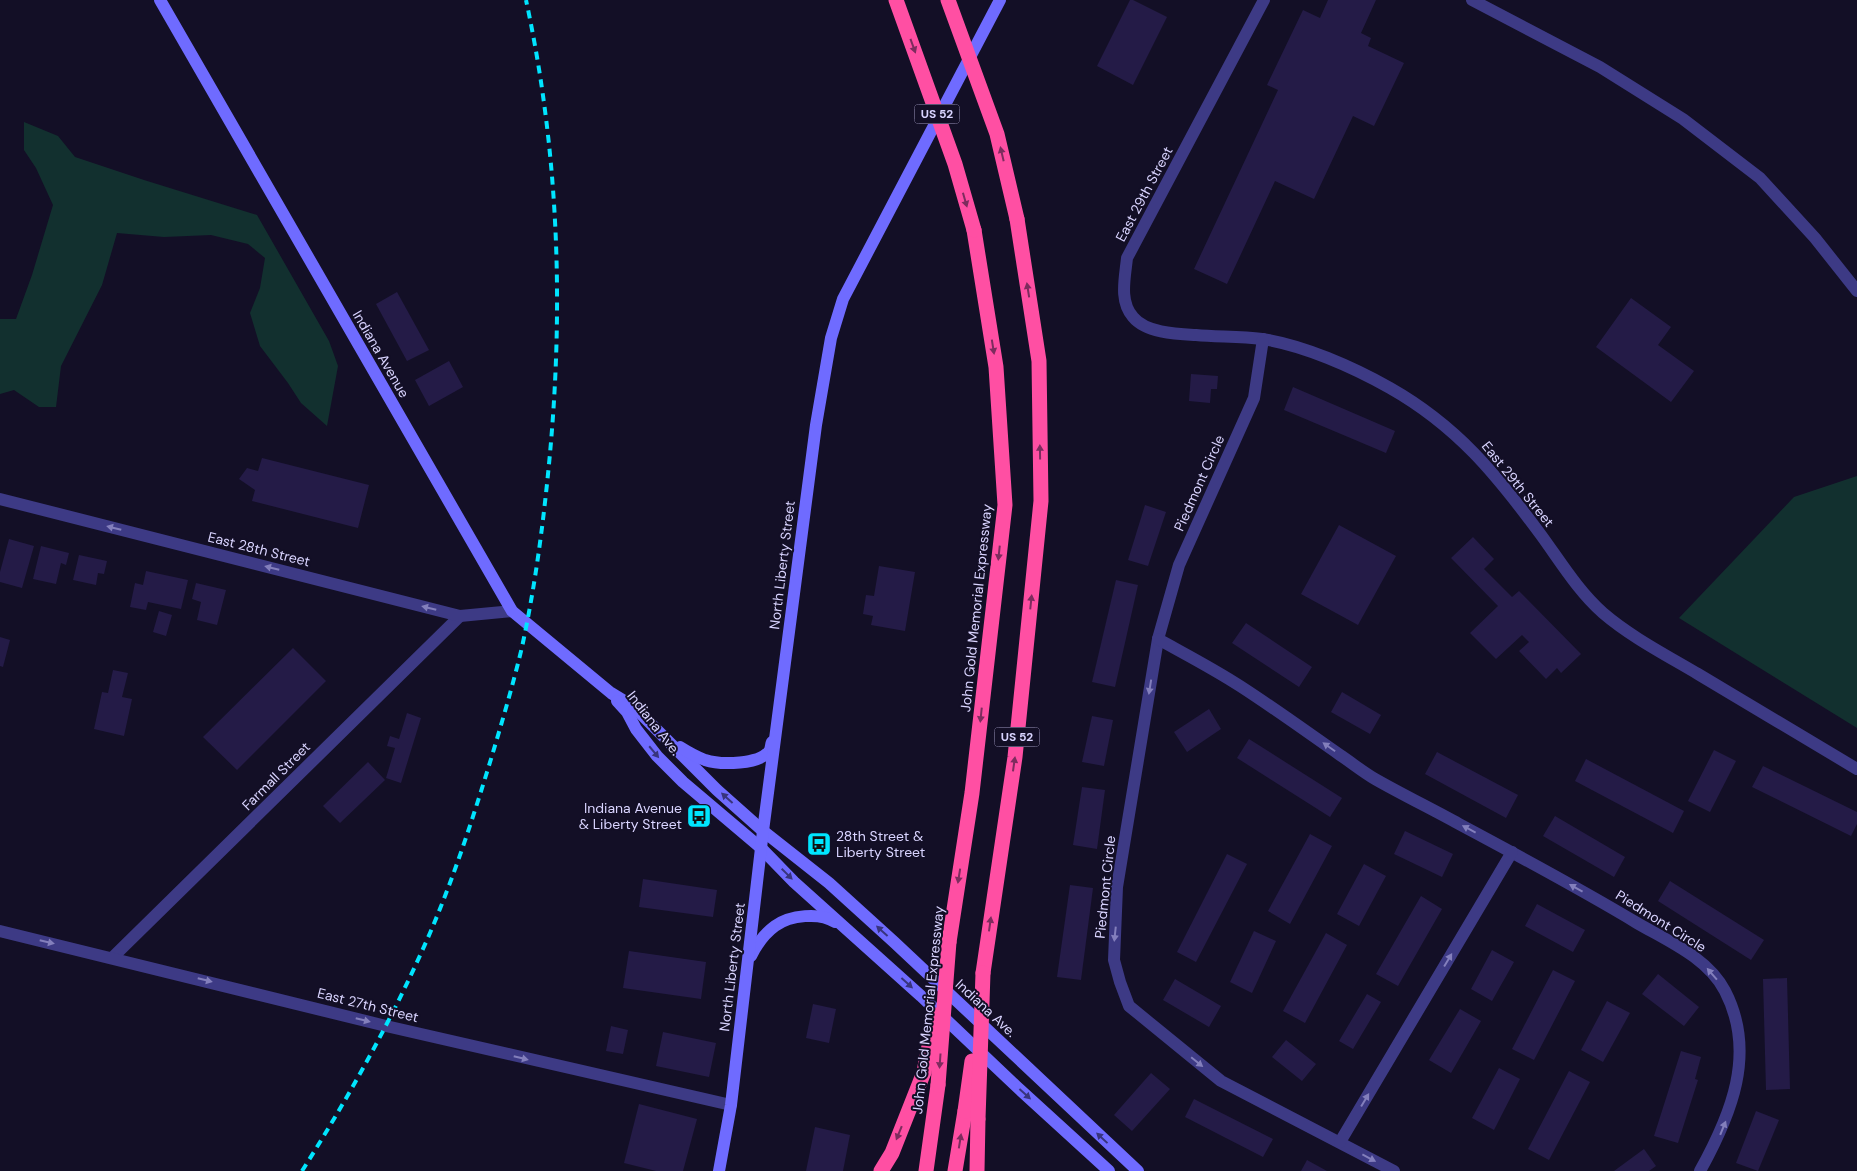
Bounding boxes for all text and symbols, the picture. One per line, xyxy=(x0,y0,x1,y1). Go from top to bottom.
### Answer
one-way arrow xyxy=(909,39,917,54)
road number: US 52 xyxy=(914,105,960,124)
street label: East 29th Street xyxy=(1111,143,1177,245)
one-way arrow xyxy=(998,147,1006,162)
one-way arrow xyxy=(961,192,969,207)
one-way arrow xyxy=(1023,282,1031,298)
street label: Indiana Avenue xyxy=(349,307,413,401)
one-way arrow xyxy=(989,339,997,355)
street label: Piedmont Circle xyxy=(1170,432,1228,534)
street label: East 29th Street xyxy=(1478,437,1558,531)
one-way arrow xyxy=(1036,444,1044,460)
street label: North Liberty Street xyxy=(765,500,799,630)
street label: John Gold Memorial Expressway xyxy=(956,503,996,713)
one-way arrow xyxy=(106,524,122,532)
street label: East 28th Street xyxy=(206,528,312,570)
one-way arrow xyxy=(995,546,1003,562)
one-way arrow xyxy=(264,564,279,572)
one-way arrow xyxy=(1027,594,1035,610)
one-way arrow xyxy=(421,604,437,612)
one-way arrow xyxy=(1145,679,1153,695)
street label: Indiana Ave. xyxy=(623,687,685,759)
one-way arrow xyxy=(977,707,985,723)
road number: US 52 xyxy=(994,728,1040,746)
street label: Farmall Street xyxy=(238,738,314,814)
one-way arrow xyxy=(1322,742,1335,752)
one-way arrow xyxy=(649,745,660,758)
one-way arrow xyxy=(1010,755,1018,771)
one-way arrow xyxy=(720,793,733,804)
place label: Indiana Avenue & Liberty Street xyxy=(579,799,682,833)
bus stop icon: Indiana Avenue & Liberty Street xyxy=(686,803,712,829)
one-way arrow xyxy=(1461,825,1476,833)
place label: 28th Street & Liberty Street xyxy=(836,827,925,861)
bus stop icon: 28th Street & Liberty Street xyxy=(806,831,832,857)
street label: Piedmont Circle xyxy=(1091,834,1119,939)
one-way arrow xyxy=(780,868,792,880)
one-way arrow xyxy=(955,868,963,884)
one-way arrow xyxy=(1569,883,1582,892)
street label: Piedmont Circle xyxy=(1612,886,1710,956)
street label: North Liberty Street xyxy=(715,902,749,1032)
street label: John Gold Memorial Expressway xyxy=(908,905,948,1115)
one-way arrow xyxy=(986,916,994,932)
one-way arrow xyxy=(875,925,888,936)
one-way arrow xyxy=(1111,927,1119,943)
one-way arrow xyxy=(40,938,55,946)
one-way arrow xyxy=(1443,954,1452,967)
one-way arrow xyxy=(1706,969,1718,981)
street label: Indiana Ave. xyxy=(952,975,1020,1041)
one-way arrow xyxy=(198,976,213,984)
one-way arrow xyxy=(900,977,912,989)
street label: East 27th Street xyxy=(316,984,420,1026)
one-way arrow xyxy=(355,1016,370,1024)
one-way arrow xyxy=(936,1053,944,1069)
one-way arrow xyxy=(514,1054,529,1062)
one-way arrow xyxy=(1191,1056,1204,1067)
one-way arrow xyxy=(1019,1089,1032,1100)
one-way arrow xyxy=(1361,1094,1370,1107)
one-way arrow xyxy=(1719,1121,1727,1135)
one-way arrow xyxy=(895,1126,903,1141)
one-way arrow xyxy=(1097,1132,1109,1144)
one-way arrow xyxy=(957,1133,965,1149)
one-way arrow xyxy=(1362,1154,1377,1162)

